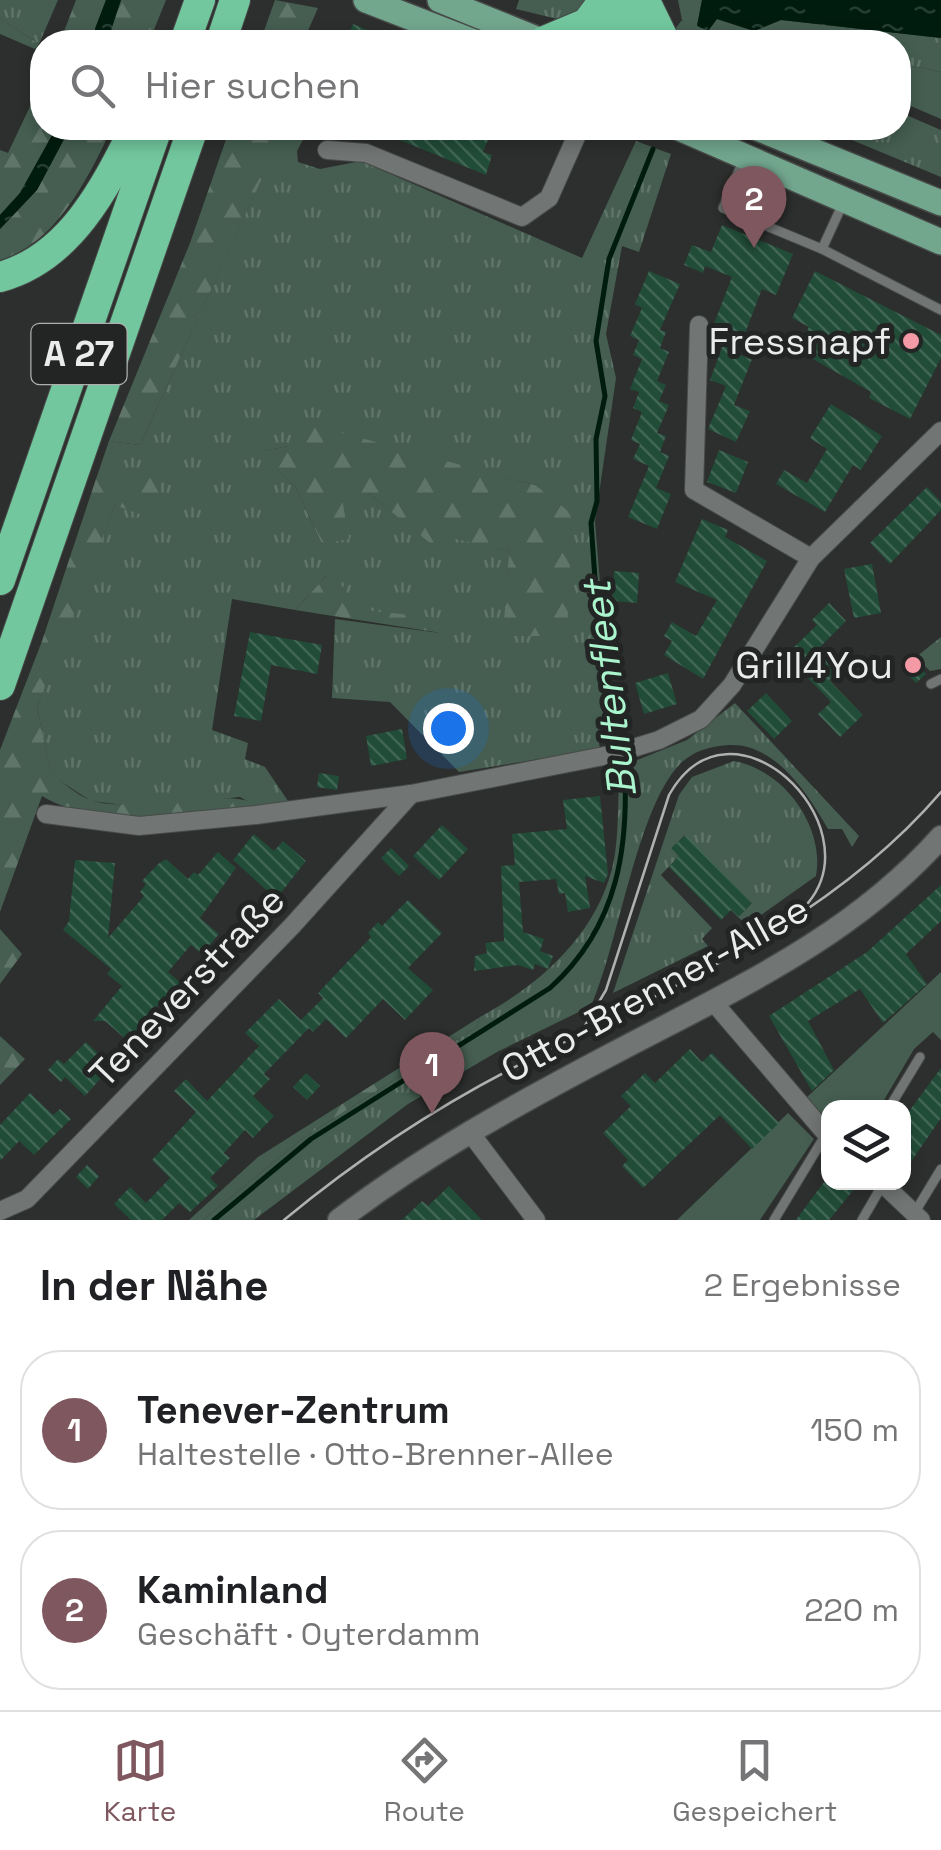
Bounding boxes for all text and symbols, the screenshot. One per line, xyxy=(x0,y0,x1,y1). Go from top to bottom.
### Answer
search box xyxy=(30,30,911,140)
icon: search xyxy=(65,58,120,113)
text: Hier suchen xyxy=(145,61,361,109)
pin: 2 xyxy=(722,166,786,248)
place label: Fressnapf xyxy=(709,317,891,365)
road number: A 27 xyxy=(32,324,126,384)
marker: Fressnapf xyxy=(900,330,922,352)
water label: Bultenfleet xyxy=(570,574,648,800)
place label: Grill4You xyxy=(735,641,893,689)
marker: Grill4You xyxy=(902,654,924,676)
your location xyxy=(423,703,474,754)
street label: Teneverstraße xyxy=(79,876,295,1098)
street label: Otto-Brenner-Allee xyxy=(493,885,817,1093)
pin: 1 xyxy=(400,1032,464,1114)
map controls xyxy=(821,1100,911,1190)
button: layers xyxy=(821,1100,911,1190)
text: In der Nähe xyxy=(40,1259,268,1312)
text: 2 Ergebnisse xyxy=(704,1265,901,1305)
text: Tenever-Zentrum xyxy=(137,1386,450,1434)
text: 1 xyxy=(67,1410,82,1450)
text: 150 m xyxy=(810,1410,899,1450)
text: Haltestelle · Otto-Brenner-Allee xyxy=(137,1434,614,1474)
text: Kaminland xyxy=(137,1566,328,1614)
text: 2 xyxy=(65,1590,84,1630)
text: 220 m xyxy=(804,1590,899,1630)
text: Geschäft · Oyterdamm xyxy=(137,1614,480,1654)
tab: Karte xyxy=(104,1733,176,1829)
tab: Route xyxy=(384,1733,465,1829)
tab: Gespeichert xyxy=(672,1733,837,1829)

